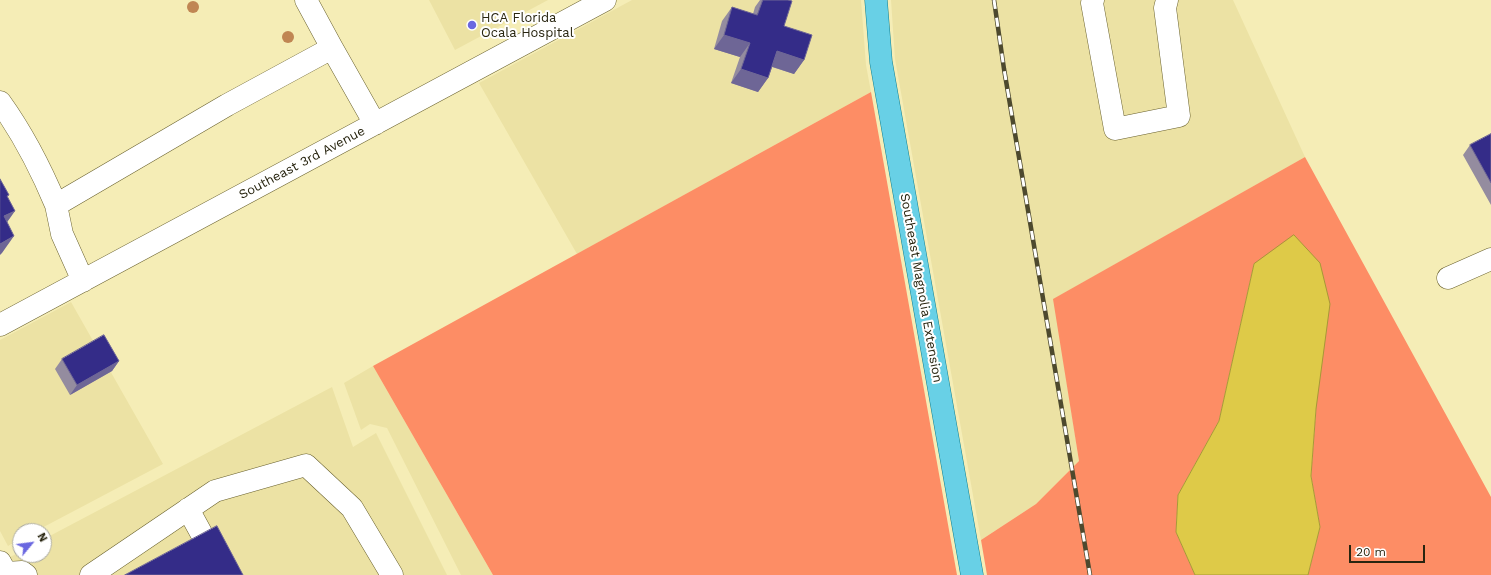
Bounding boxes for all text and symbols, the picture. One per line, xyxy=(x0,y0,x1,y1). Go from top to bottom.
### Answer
place label: HCA Florida Ocala Hospital xyxy=(481,10,574,41)
marker: HCA Florida Ocala Hospital xyxy=(466,19,478,31)
street label: Southeast 3rd Avenue xyxy=(236,123,368,203)
street label: Southeast Magnolia Extension xyxy=(897,192,945,384)
north arrow xyxy=(12,523,52,563)
text: N xyxy=(34,531,50,544)
scale bar xyxy=(1351,537,1427,563)
text: 20 m xyxy=(1356,545,1386,559)

